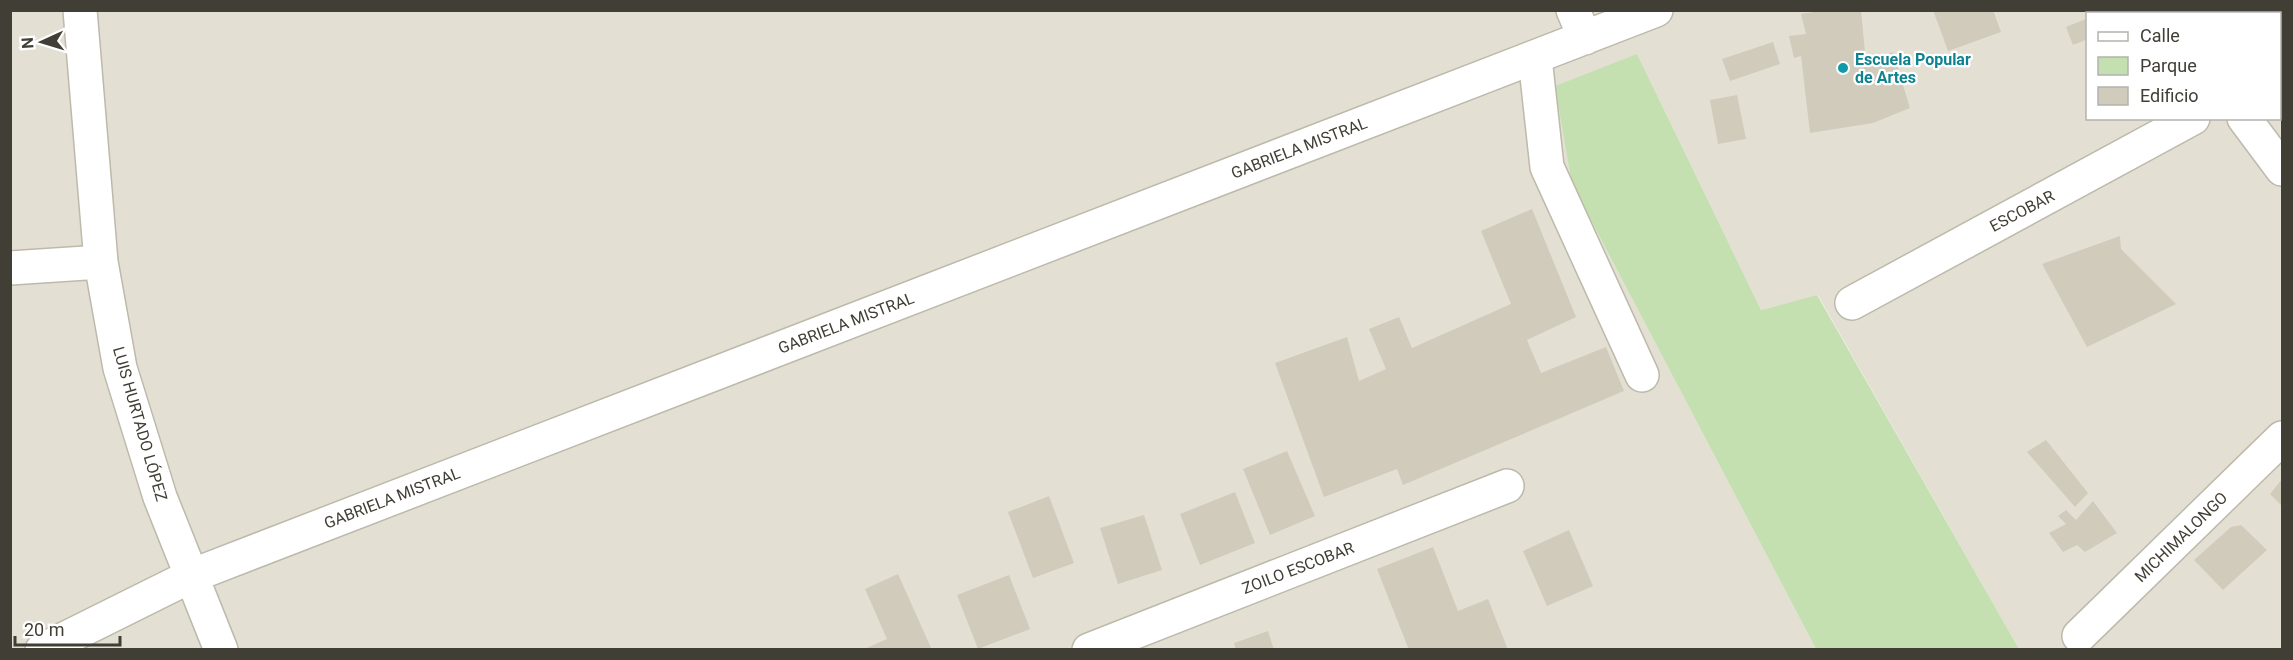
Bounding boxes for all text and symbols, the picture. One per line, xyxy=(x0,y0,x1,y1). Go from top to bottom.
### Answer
north arrow xyxy=(12,12,72,72)
legend xyxy=(2086,12,2281,120)
text: Calle xyxy=(2140,25,2180,46)
text: N xyxy=(18,37,37,49)
place label: Escuela Popular de Artes xyxy=(1855,50,1971,87)
text: Parque xyxy=(2140,55,2197,76)
marker: Escuela Popular de Artes xyxy=(1836,61,1850,75)
text: Edificio xyxy=(2140,85,2199,106)
street label: GABRIELA MISTRAL xyxy=(1228,113,1370,183)
street label: ESCOBAR xyxy=(1987,186,2058,236)
street label: GABRIELA MISTRAL xyxy=(775,288,917,358)
street label: LUIS HURTADO LÓPEZ xyxy=(109,344,172,504)
street label: GABRIELA MISTRAL xyxy=(321,463,463,533)
street label: MICHIMALONGO xyxy=(2131,488,2231,586)
street label: ZOILO ESCOBAR xyxy=(1239,538,1357,598)
scale bar xyxy=(15,609,120,647)
text: 20 m xyxy=(24,619,64,640)

